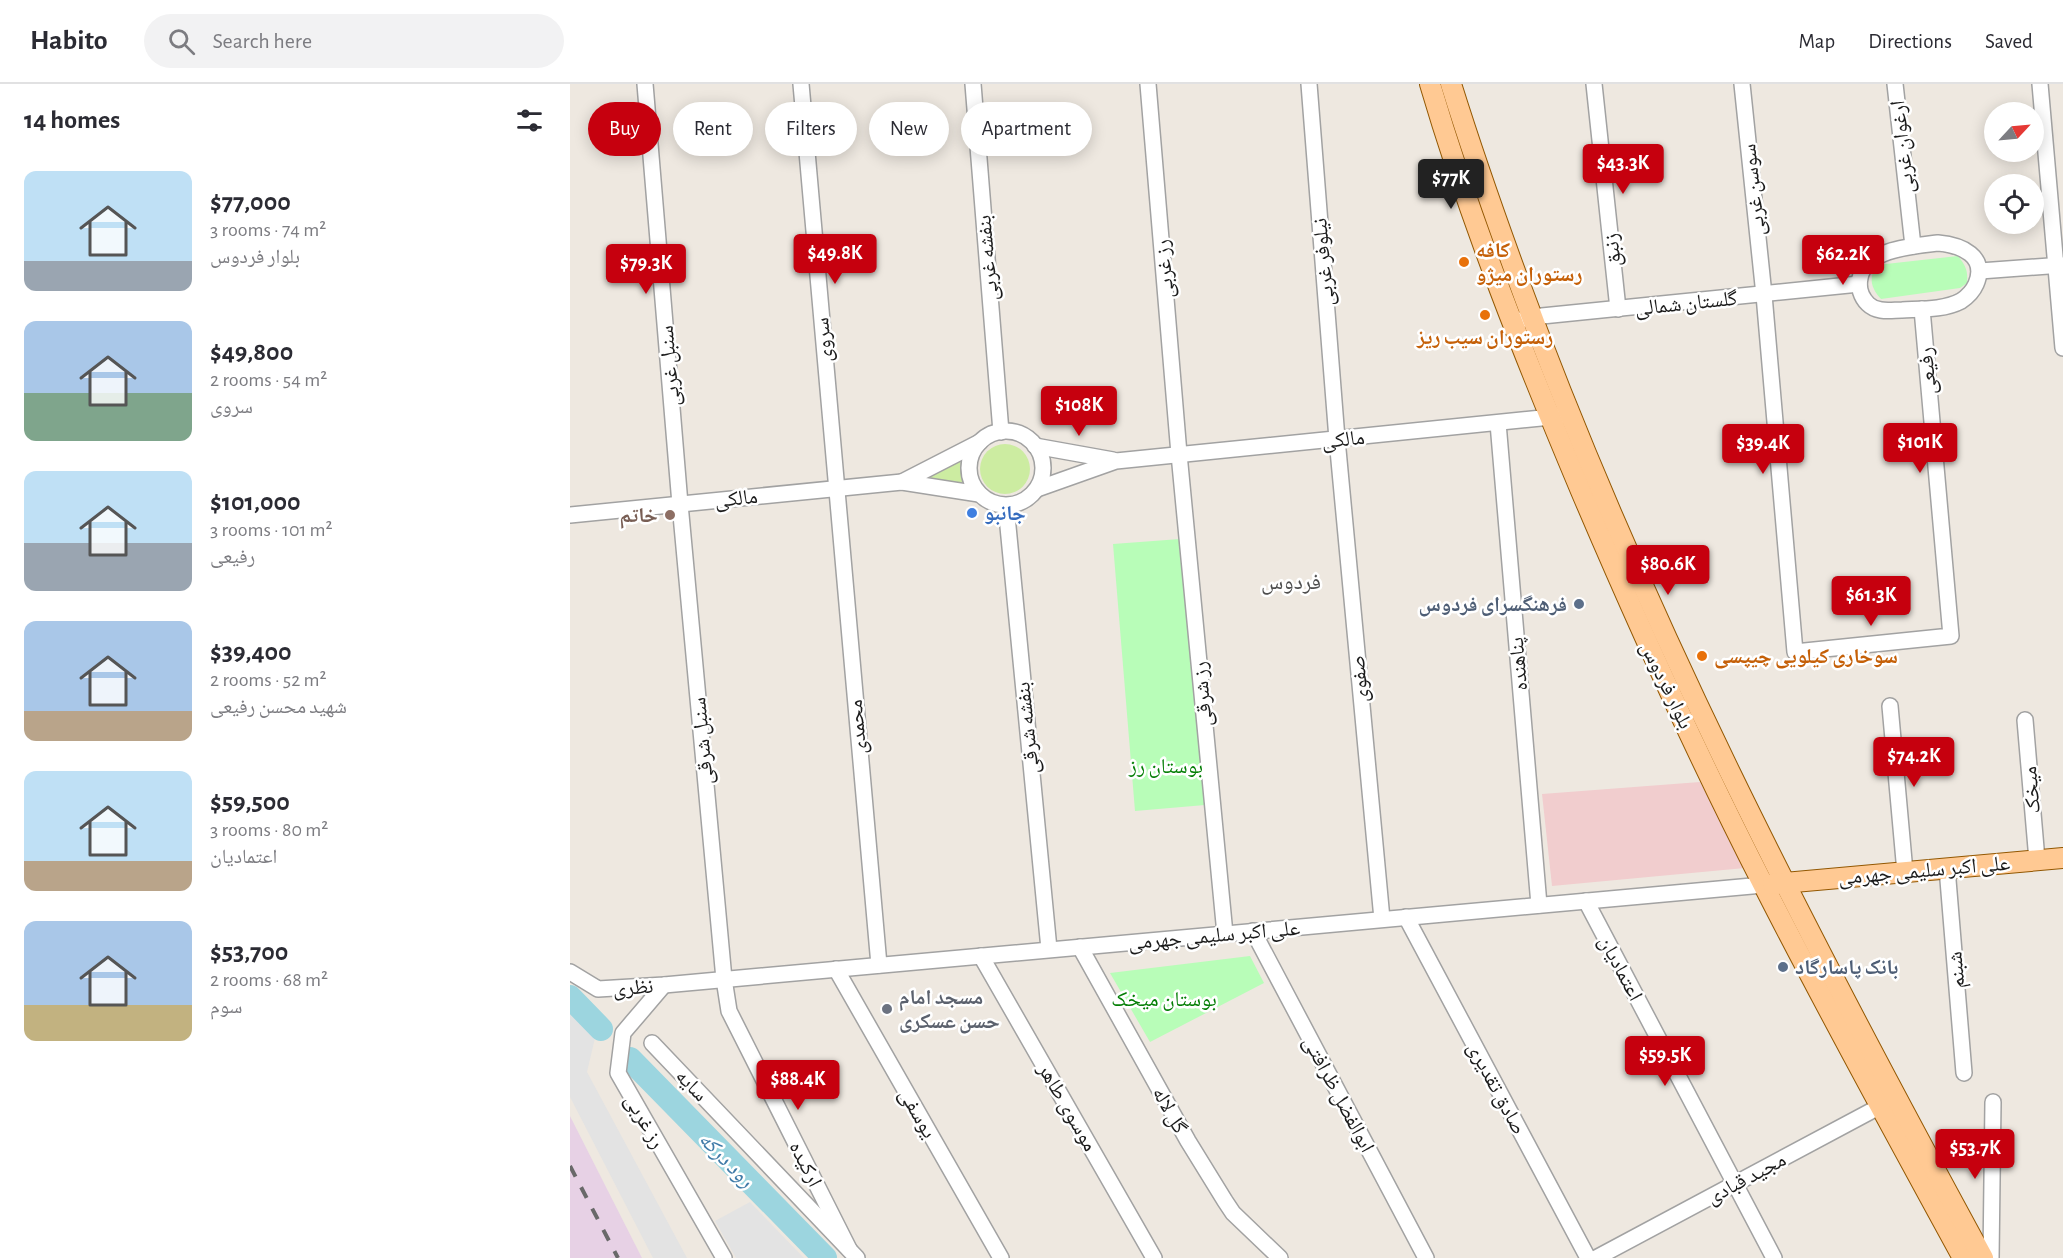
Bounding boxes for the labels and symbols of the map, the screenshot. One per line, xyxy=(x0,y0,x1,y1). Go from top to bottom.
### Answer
street label: ارغوان غربی xyxy=(1887,99,1920,195)
north arrow xyxy=(1984,102,2044,162)
street label: سوسن غربی xyxy=(1738,143,1771,237)
pin: $43.3K xyxy=(1574,144,1672,195)
pin: $77K xyxy=(1415,159,1487,210)
street label: بنفشه غربی xyxy=(973,214,1004,302)
street label: نیلوفر غربی xyxy=(1309,217,1340,307)
street label: زنبق xyxy=(1600,232,1627,268)
pin: $49.8K xyxy=(786,234,884,285)
pin: $62.2K xyxy=(1794,235,1892,286)
street label: رز غربی xyxy=(1151,238,1180,299)
place label: کافه رستوران ميژو xyxy=(1476,240,1582,286)
pin: $79.3K xyxy=(597,244,695,295)
marker: کافه رستوران ميژو xyxy=(1457,255,1471,269)
street label: گلستان شمالی xyxy=(1634,288,1739,321)
marker: رستوران سیب ریز xyxy=(1478,308,1492,322)
street label: سروی xyxy=(811,316,837,363)
street label: سنبل غربی xyxy=(655,324,685,407)
place label: رستوران سیب ریز xyxy=(1416,327,1553,349)
street label: رفیعی xyxy=(1915,346,1942,396)
pin: $108K xyxy=(1037,386,1121,437)
pin: $101K xyxy=(1878,423,1962,474)
pin: $39.4K xyxy=(1714,424,1812,475)
street label: مالکی xyxy=(1320,427,1366,454)
street label: مالکی xyxy=(713,486,759,513)
place label: جانبو xyxy=(984,503,1026,525)
place label: خاتم xyxy=(619,505,658,529)
marker: جانبو xyxy=(965,506,979,520)
marker: خاتم xyxy=(663,508,677,522)
pin: $80.6K xyxy=(1619,545,1717,596)
district label: فردوس xyxy=(1261,571,1321,595)
pin: $61.3K xyxy=(1822,576,1920,627)
place label: فرهنگسرای فردوس xyxy=(1418,594,1567,617)
marker: فرهنگسرای فردوس xyxy=(1572,597,1586,611)
street label: پناهنده xyxy=(1506,636,1532,692)
street label: بلوار فردوس xyxy=(1635,638,1697,733)
place label: سوخاری كيلويی چيپسی xyxy=(1714,646,1898,669)
marker: سوخاری كيلويی چيپسی xyxy=(1695,649,1709,663)
street label: صفوی xyxy=(1347,654,1373,704)
street label: رز شرقی xyxy=(1189,660,1218,727)
street label: بنفشه شرقی xyxy=(1012,681,1045,775)
street label: سنبل شرقی xyxy=(688,696,719,785)
street label: محمدی xyxy=(845,698,871,755)
pin: $74.2K xyxy=(1865,737,1963,788)
park label: بوستان رز xyxy=(1128,756,1203,778)
street label: میخک xyxy=(2019,765,2044,814)
street label: علی اکبر سلیمی جهرمی xyxy=(1837,852,2011,890)
street label: علی اکبر سلیمی جهرمی xyxy=(1127,917,1301,955)
street label: اعتمادیان xyxy=(1594,932,1646,1005)
street label: شبنم xyxy=(1944,950,1972,989)
place label: بانک پاسارگاد xyxy=(1795,957,1898,979)
marker: بانک پاسارگاد xyxy=(1776,960,1790,974)
street label: نظری xyxy=(612,976,654,1000)
place label: مسجد امام حسن عسکری xyxy=(899,987,1000,1034)
park label: بوستان میخک xyxy=(1111,989,1217,1011)
marker: مسجد امام حسن عسکری xyxy=(880,1002,894,1016)
street label: ابوالفضل ظرافتی xyxy=(1297,1033,1378,1157)
pin: $59.5K xyxy=(1616,1036,1714,1087)
street label: صادق تقدیری xyxy=(1462,1038,1530,1139)
street label: موسوی طاهر xyxy=(1033,1059,1101,1155)
pin: $88.4K xyxy=(749,1060,847,1111)
street label: سایه xyxy=(671,1065,712,1106)
street label: گل لاله xyxy=(1147,1084,1191,1138)
street label: یوسفی xyxy=(893,1085,940,1143)
street label: رز غربی xyxy=(619,1090,668,1153)
water label: رود درکه xyxy=(694,1128,758,1192)
pin: $53.7K xyxy=(1926,1129,2024,1180)
street label: ارکیده xyxy=(785,1138,826,1190)
street label: مجید قبادی xyxy=(1703,1149,1790,1209)

